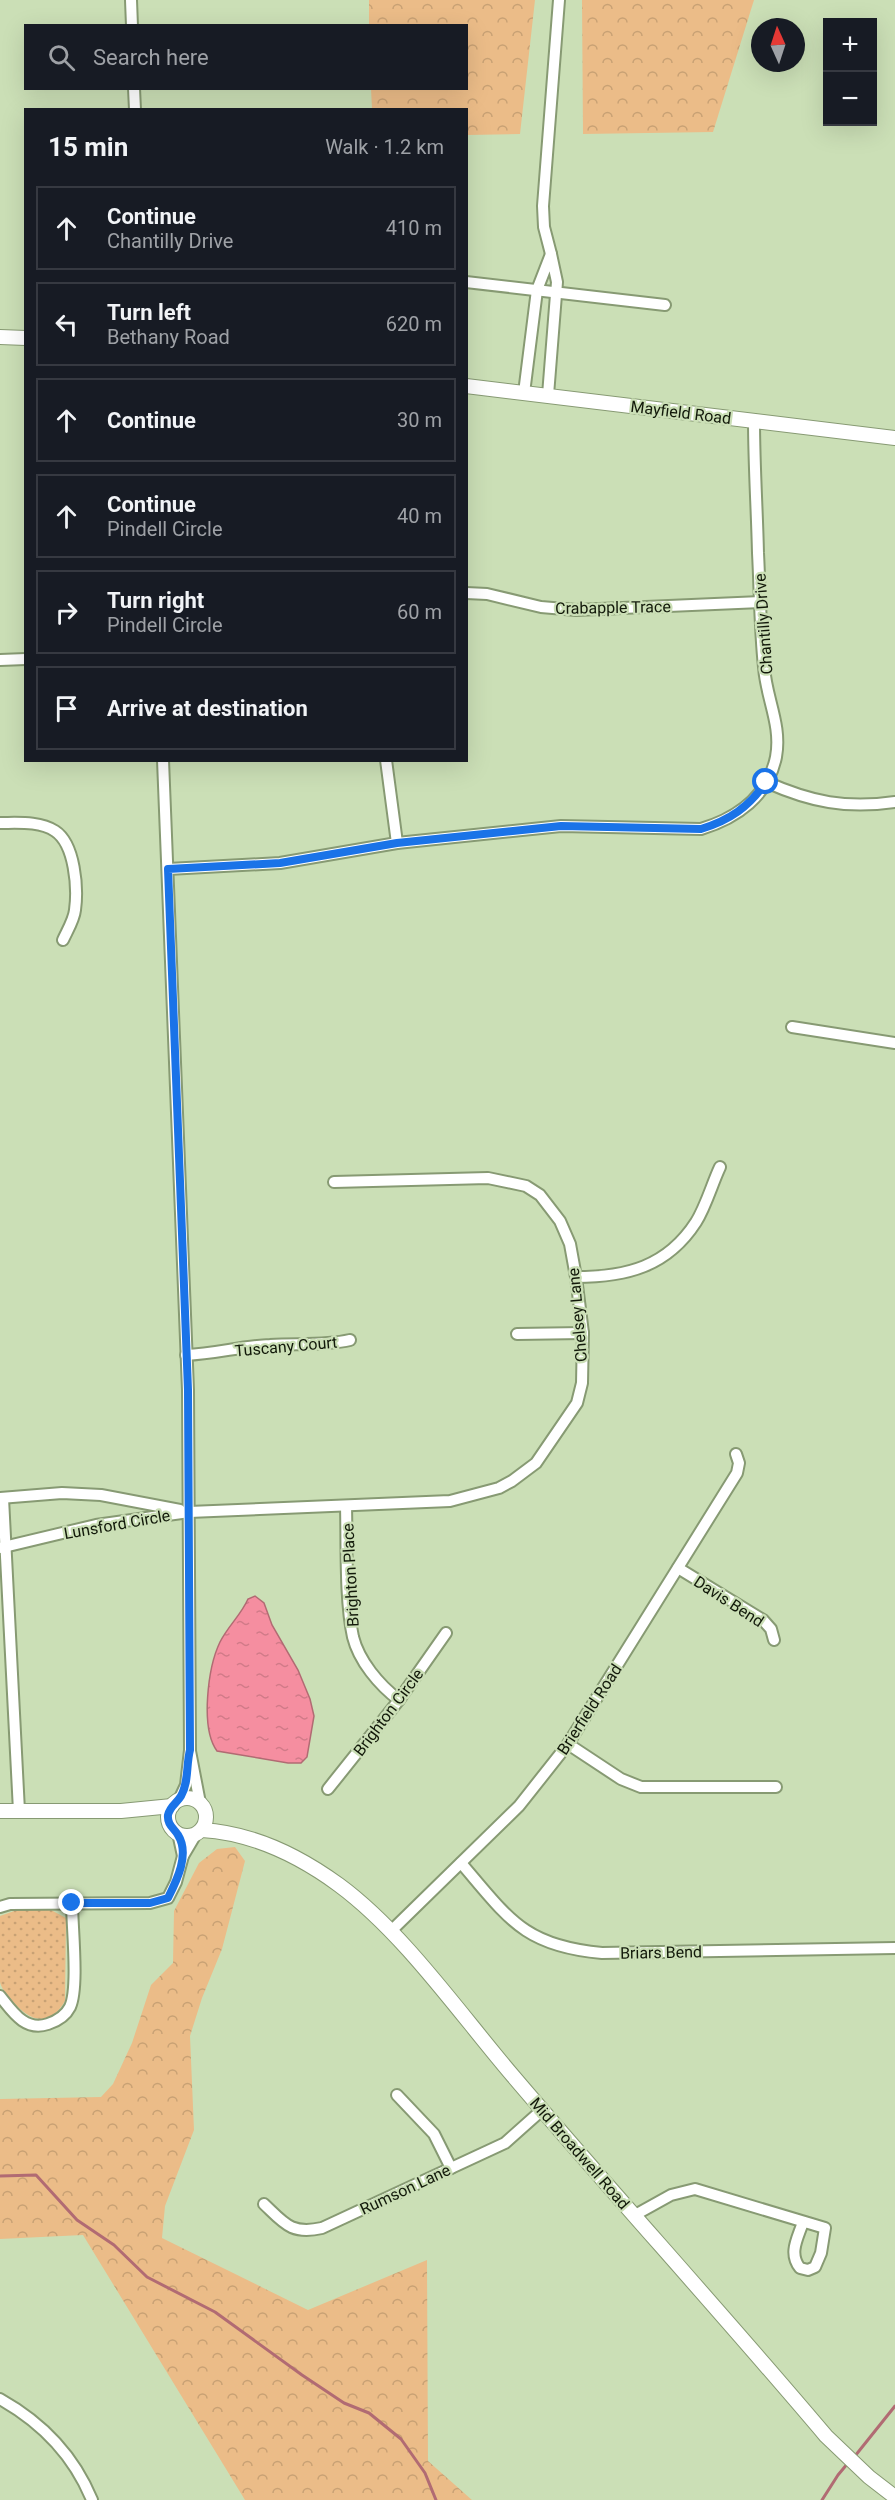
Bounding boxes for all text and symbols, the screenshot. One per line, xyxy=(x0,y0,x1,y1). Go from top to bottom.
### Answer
north arrow xyxy=(751,18,805,72)
map controls xyxy=(823,18,877,126)
button: + xyxy=(823,18,877,72)
search box xyxy=(24,24,468,90)
icon: search xyxy=(45,41,78,74)
text: Search here xyxy=(93,45,209,70)
button: − xyxy=(823,72,877,126)
text: 15 min xyxy=(48,132,128,162)
text: Walk · 1.2 km xyxy=(325,135,444,159)
text: Continue xyxy=(107,204,196,229)
icon: ahead xyxy=(50,212,83,245)
text: 410 m xyxy=(386,216,442,240)
text: Chantilly Drive xyxy=(107,229,233,253)
text: Turn left xyxy=(107,300,191,325)
icon: left xyxy=(50,308,83,341)
text: 620 m xyxy=(386,312,442,336)
text: Bethany Road xyxy=(107,325,230,349)
street label: Mayfield Road xyxy=(630,397,732,428)
icon: ahead xyxy=(50,404,83,437)
text: Continue xyxy=(107,408,196,433)
text: 30 m xyxy=(397,408,442,432)
text: Continue xyxy=(107,492,196,517)
icon: ahead xyxy=(50,500,83,533)
text: 40 m xyxy=(397,504,442,528)
text: Pindell Circle xyxy=(107,517,223,541)
street label: Chantilly Drive xyxy=(750,573,777,675)
text: Turn right xyxy=(107,588,204,613)
icon: right xyxy=(50,596,83,629)
street label: Crabapple Trace xyxy=(555,597,671,618)
text: 60 m xyxy=(397,600,442,624)
text: Pindell Circle xyxy=(107,613,223,637)
icon: arrive xyxy=(50,692,83,725)
text: Arrive at destination xyxy=(107,696,308,721)
route start xyxy=(752,768,778,794)
street label: Chelsey Lane xyxy=(564,1267,591,1363)
street label: Tuscany Court xyxy=(234,1333,338,1360)
street label: Lunsford Circle xyxy=(63,1506,172,1543)
street label: Brighton Place xyxy=(338,1523,363,1627)
street label: Davis Bend xyxy=(690,1572,767,1631)
street label: Brierfield Road xyxy=(553,1660,626,1758)
street label: Brighton Circle xyxy=(349,1665,427,1760)
route end xyxy=(58,1889,84,1915)
street label: Briars Bend xyxy=(620,1942,702,1963)
street label: Mid Broadwell Road xyxy=(526,2094,633,2213)
street label: Rumson Lane xyxy=(357,2160,453,2219)

